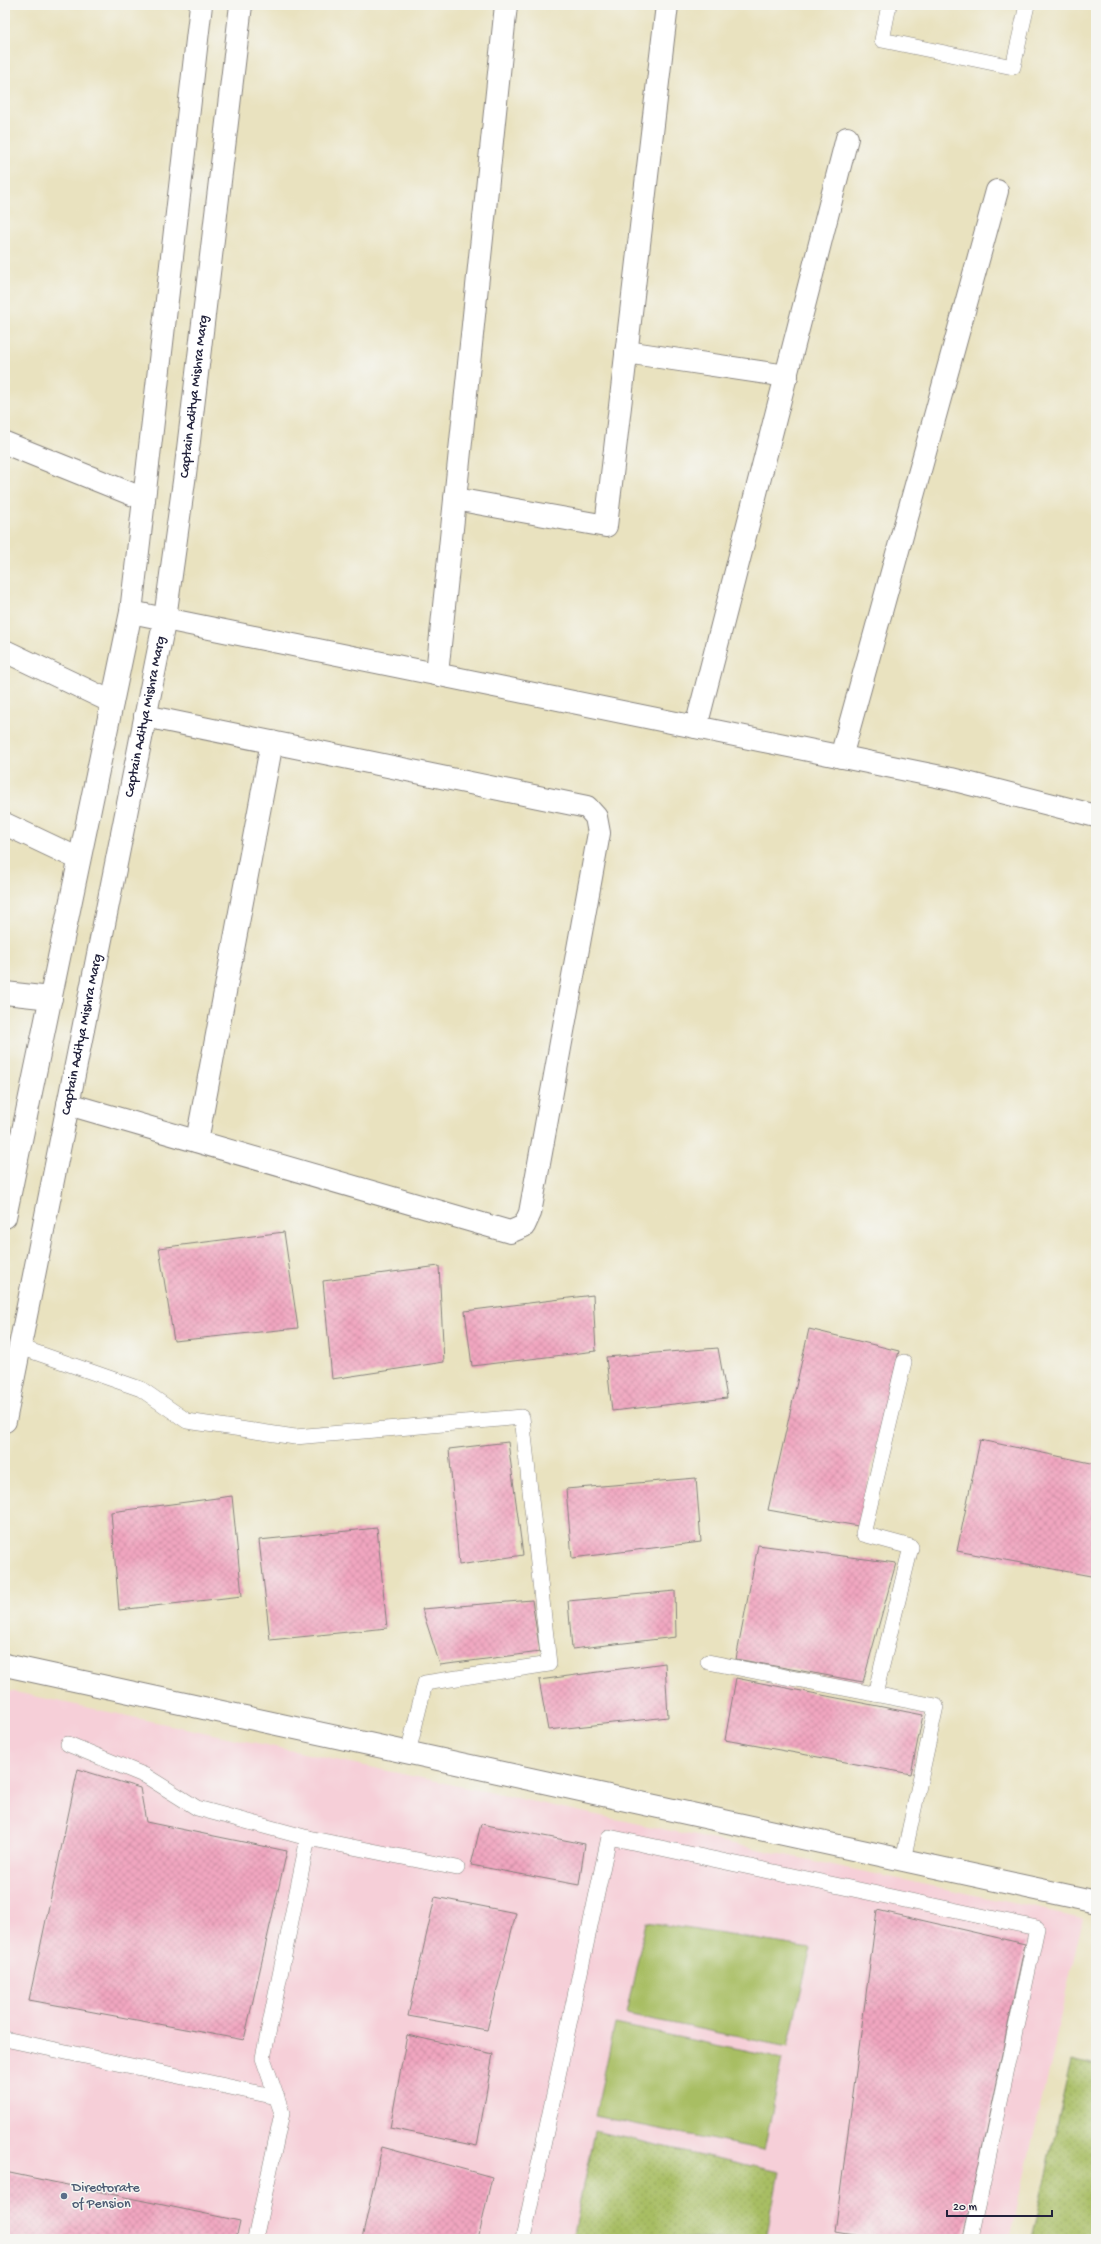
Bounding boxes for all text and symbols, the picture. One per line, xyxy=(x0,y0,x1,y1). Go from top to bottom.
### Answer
street label: Captain Aditya Mishra Marg xyxy=(176,314,212,479)
street label: Captain Aditya Mishra Marg xyxy=(121,635,170,799)
street label: Captain Aditya Mishra Marg xyxy=(58,952,106,1117)
place label: Directorate of Pension xyxy=(71,2180,141,2213)
marker: Directorate of Pension xyxy=(59,2191,69,2201)
scale bar xyxy=(947,2192,1052,2218)
text: 20 m xyxy=(953,2201,978,2215)

